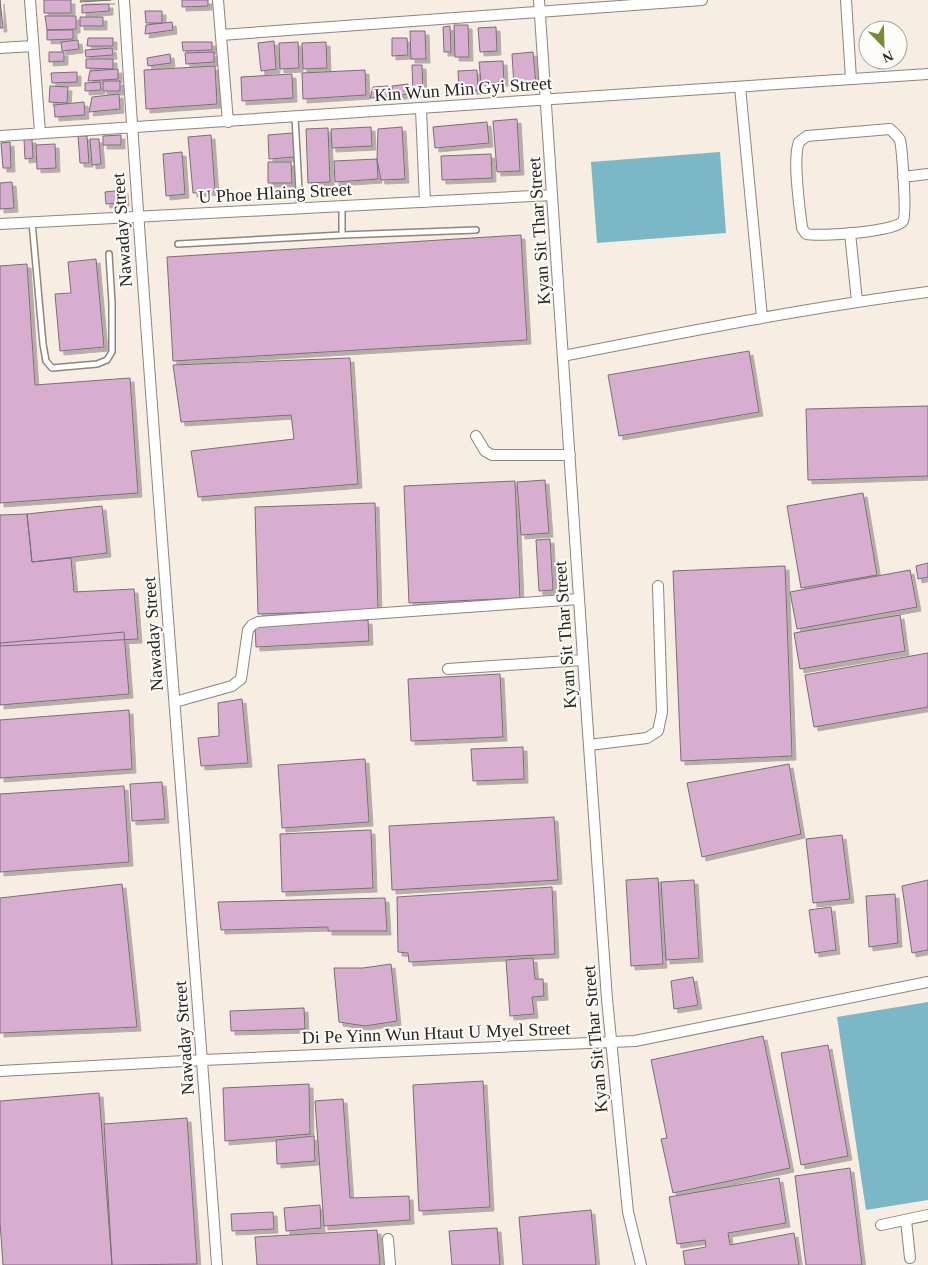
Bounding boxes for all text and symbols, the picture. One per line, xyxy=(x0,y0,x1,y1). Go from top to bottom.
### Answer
north arrow xyxy=(858,20,908,70)
text: N xyxy=(880,48,895,65)
street label: Kin Wun Min Gyi Street xyxy=(374,73,552,105)
street label: Kyan Sit Thar Street xyxy=(524,156,554,306)
street label: Nawaday Street xyxy=(108,172,136,288)
street label: U Phoe Hlaing Street xyxy=(198,179,352,207)
street label: Kyan Sit Thar Street xyxy=(550,560,580,710)
street label: Nawaday Street xyxy=(139,576,167,692)
street label: Kyan Sit Thar Street xyxy=(579,964,611,1114)
street label: Nawaday Street xyxy=(170,980,198,1096)
street label: Di Pe Yinn Wun Htaut U Myel Street xyxy=(301,1018,571,1048)

